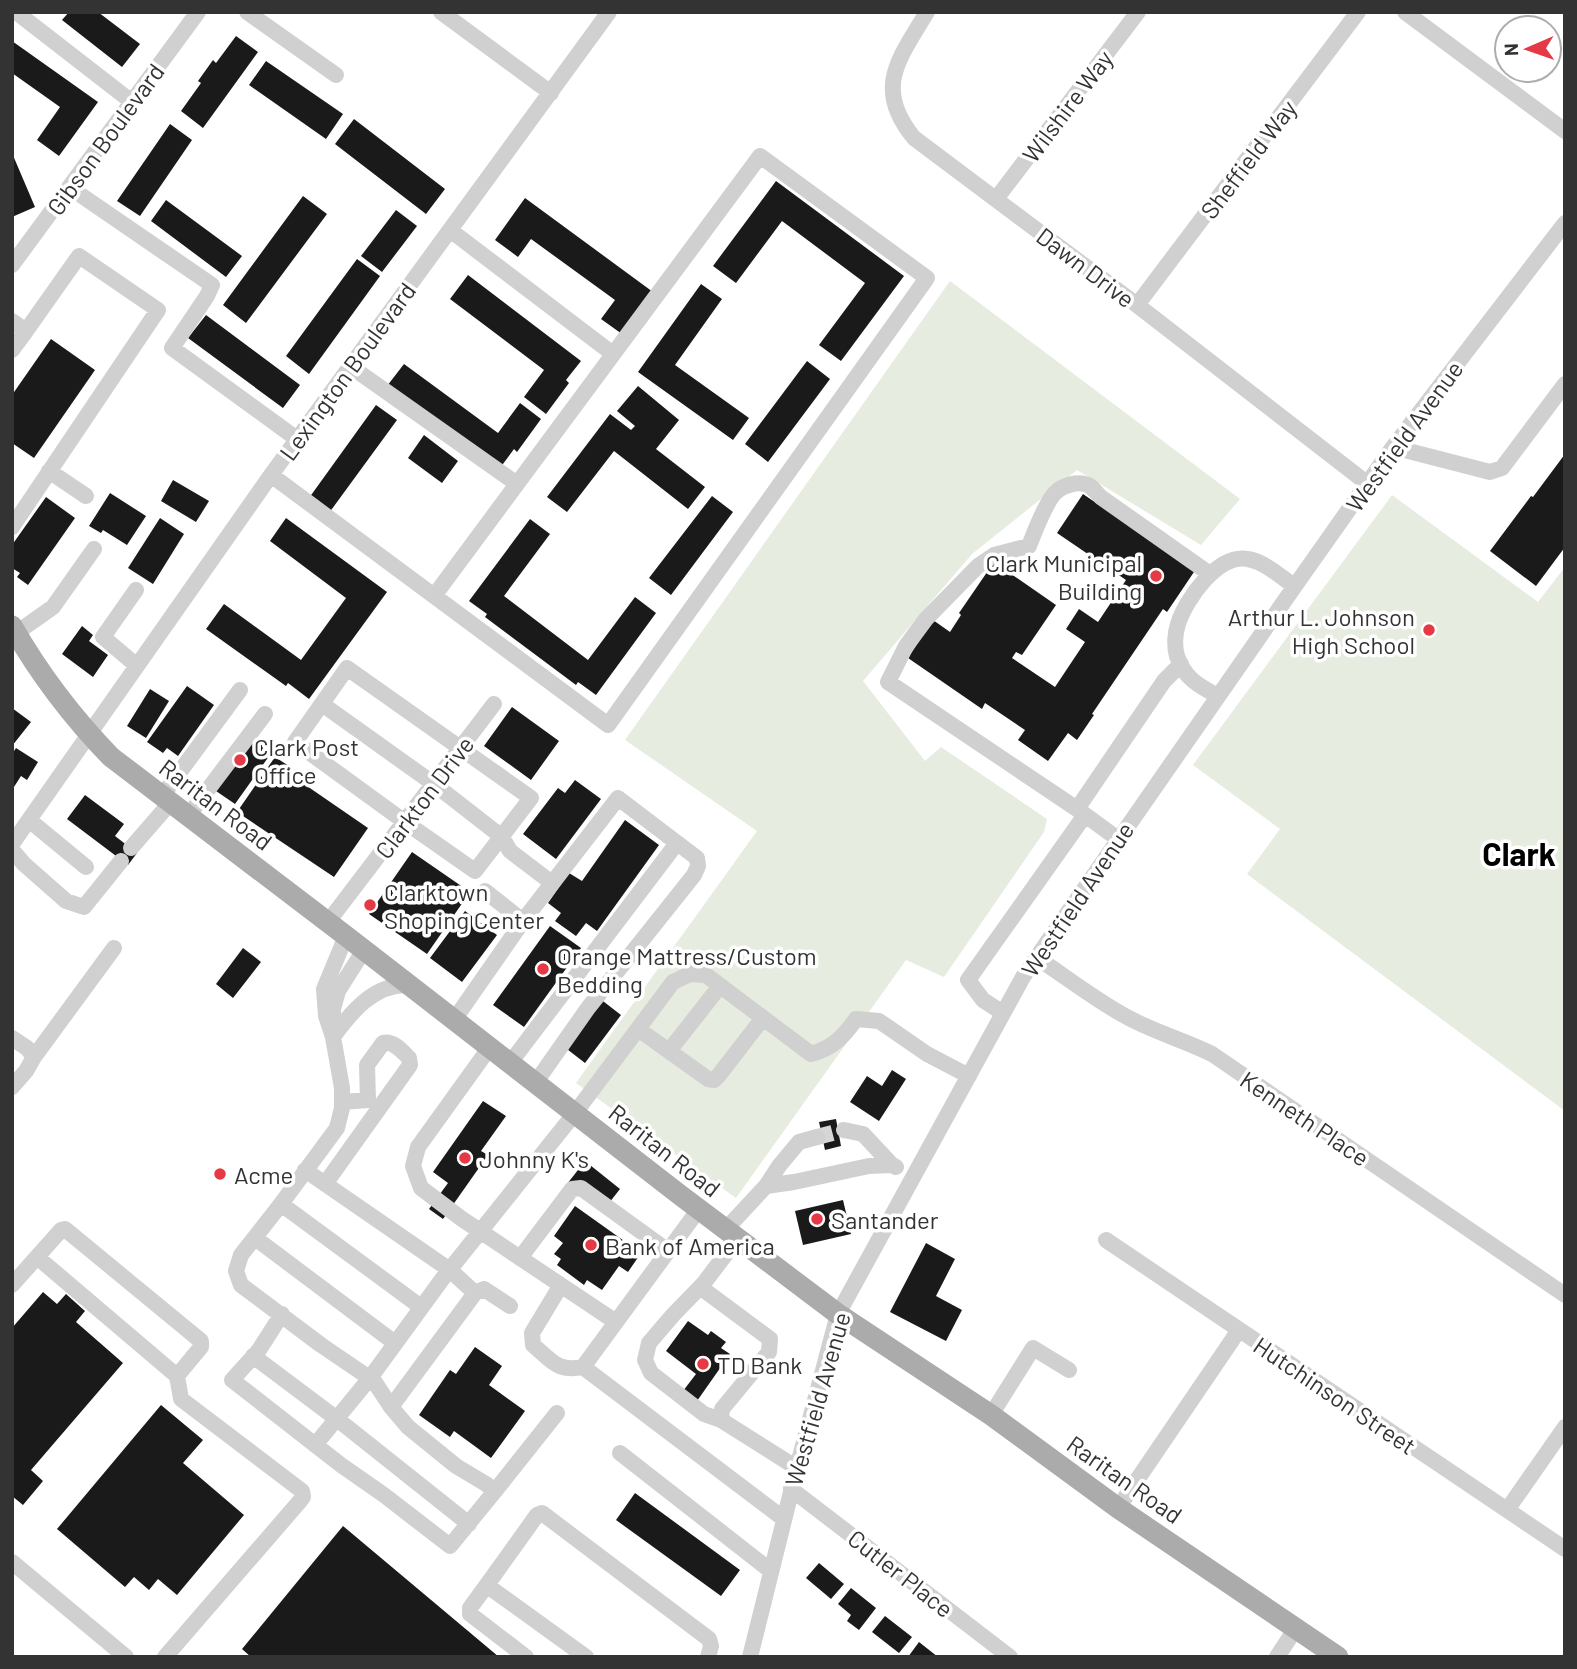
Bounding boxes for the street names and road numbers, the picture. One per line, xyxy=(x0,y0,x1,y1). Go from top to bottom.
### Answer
street label: Wilshire Way xyxy=(1016,44,1118,168)
street label: Gibson Boulevard xyxy=(40,57,170,221)
street label: Sheffield Way xyxy=(1194,94,1302,224)
street label: Dawn Drive xyxy=(1031,221,1141,313)
street label: Lexington Boulevard xyxy=(273,276,421,466)
street label: Westfield Avenue xyxy=(1339,355,1469,517)
street label: Clarkton Drive xyxy=(369,730,479,864)
street label: Raritan Road xyxy=(154,752,278,856)
street label: Westfield Avenue xyxy=(1015,816,1139,982)
street label: Kenneth Place xyxy=(1235,1064,1375,1172)
street label: Raritan Road xyxy=(603,1097,727,1203)
street label: Westfield Avenue xyxy=(778,1309,856,1489)
street label: Hutchinson Street xyxy=(1248,1330,1422,1460)
street label: Raritan Road xyxy=(1062,1429,1188,1529)
street label: Cutler Place xyxy=(843,1523,959,1623)

